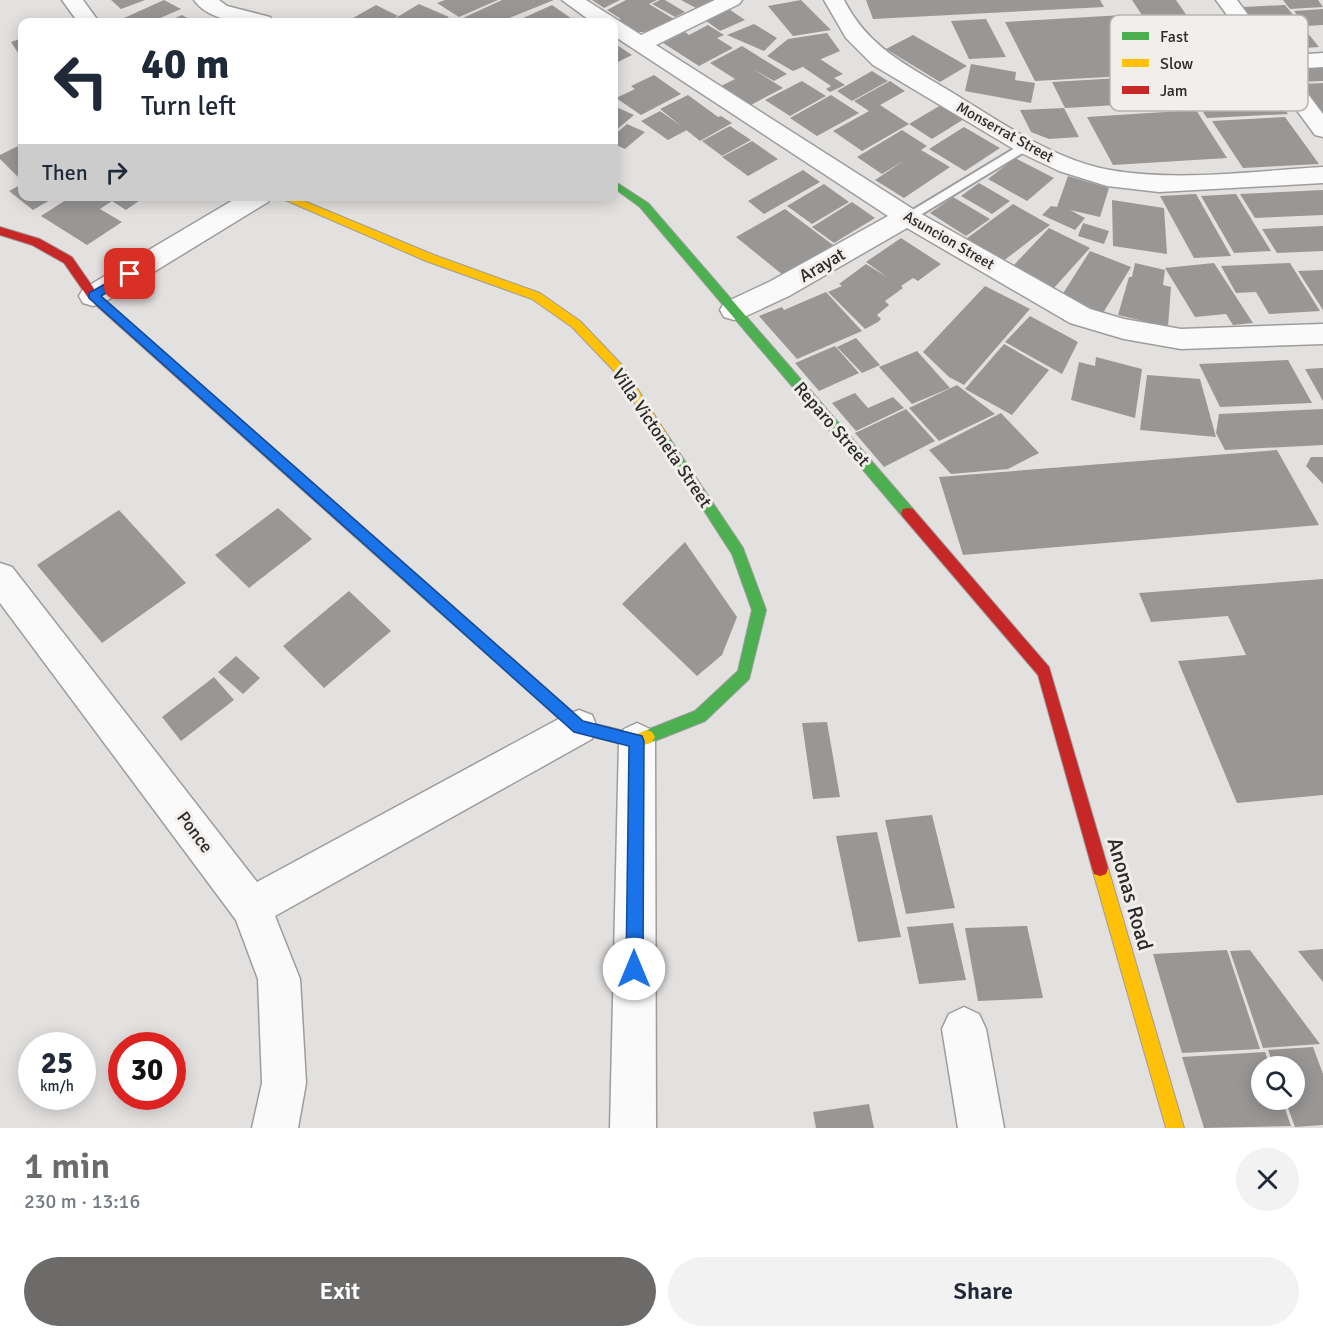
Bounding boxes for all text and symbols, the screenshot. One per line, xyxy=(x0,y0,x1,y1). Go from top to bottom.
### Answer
legend xyxy=(1110,15,1308,111)
text: Fast xyxy=(1160,27,1189,47)
text: 40 m xyxy=(141,39,230,90)
icon: left xyxy=(42,42,120,120)
text: Slow xyxy=(1160,54,1194,74)
text: Jam xyxy=(1160,81,1188,101)
text: Turn left xyxy=(141,90,236,123)
street label: Monserrat Street xyxy=(953,98,1057,166)
icon: right xyxy=(100,156,133,189)
text: Then xyxy=(42,159,88,186)
street label: Asuncion Street xyxy=(900,207,998,273)
street label: Arayat xyxy=(795,243,849,287)
pin xyxy=(104,248,155,299)
icon: arrive xyxy=(113,257,146,290)
street label: Villa Victoneta Street xyxy=(607,364,717,512)
street label: Reparo Street xyxy=(789,377,875,471)
street label: Ponce xyxy=(172,807,218,857)
street label: Anonas Road xyxy=(1102,835,1158,953)
position arrow xyxy=(602,937,666,1001)
speed limit sign: 30 xyxy=(108,1032,186,1110)
text: 25 xyxy=(41,1045,73,1082)
map controls xyxy=(1251,1056,1305,1110)
button: search xyxy=(1251,1056,1305,1110)
text: km/h xyxy=(40,1077,74,1095)
text: 1 min xyxy=(24,1144,110,1189)
button: close xyxy=(1236,1148,1299,1211)
text: 230 m · 13:16 xyxy=(24,1189,140,1214)
button: Exit xyxy=(24,1257,656,1326)
button: Share xyxy=(668,1257,1299,1326)

